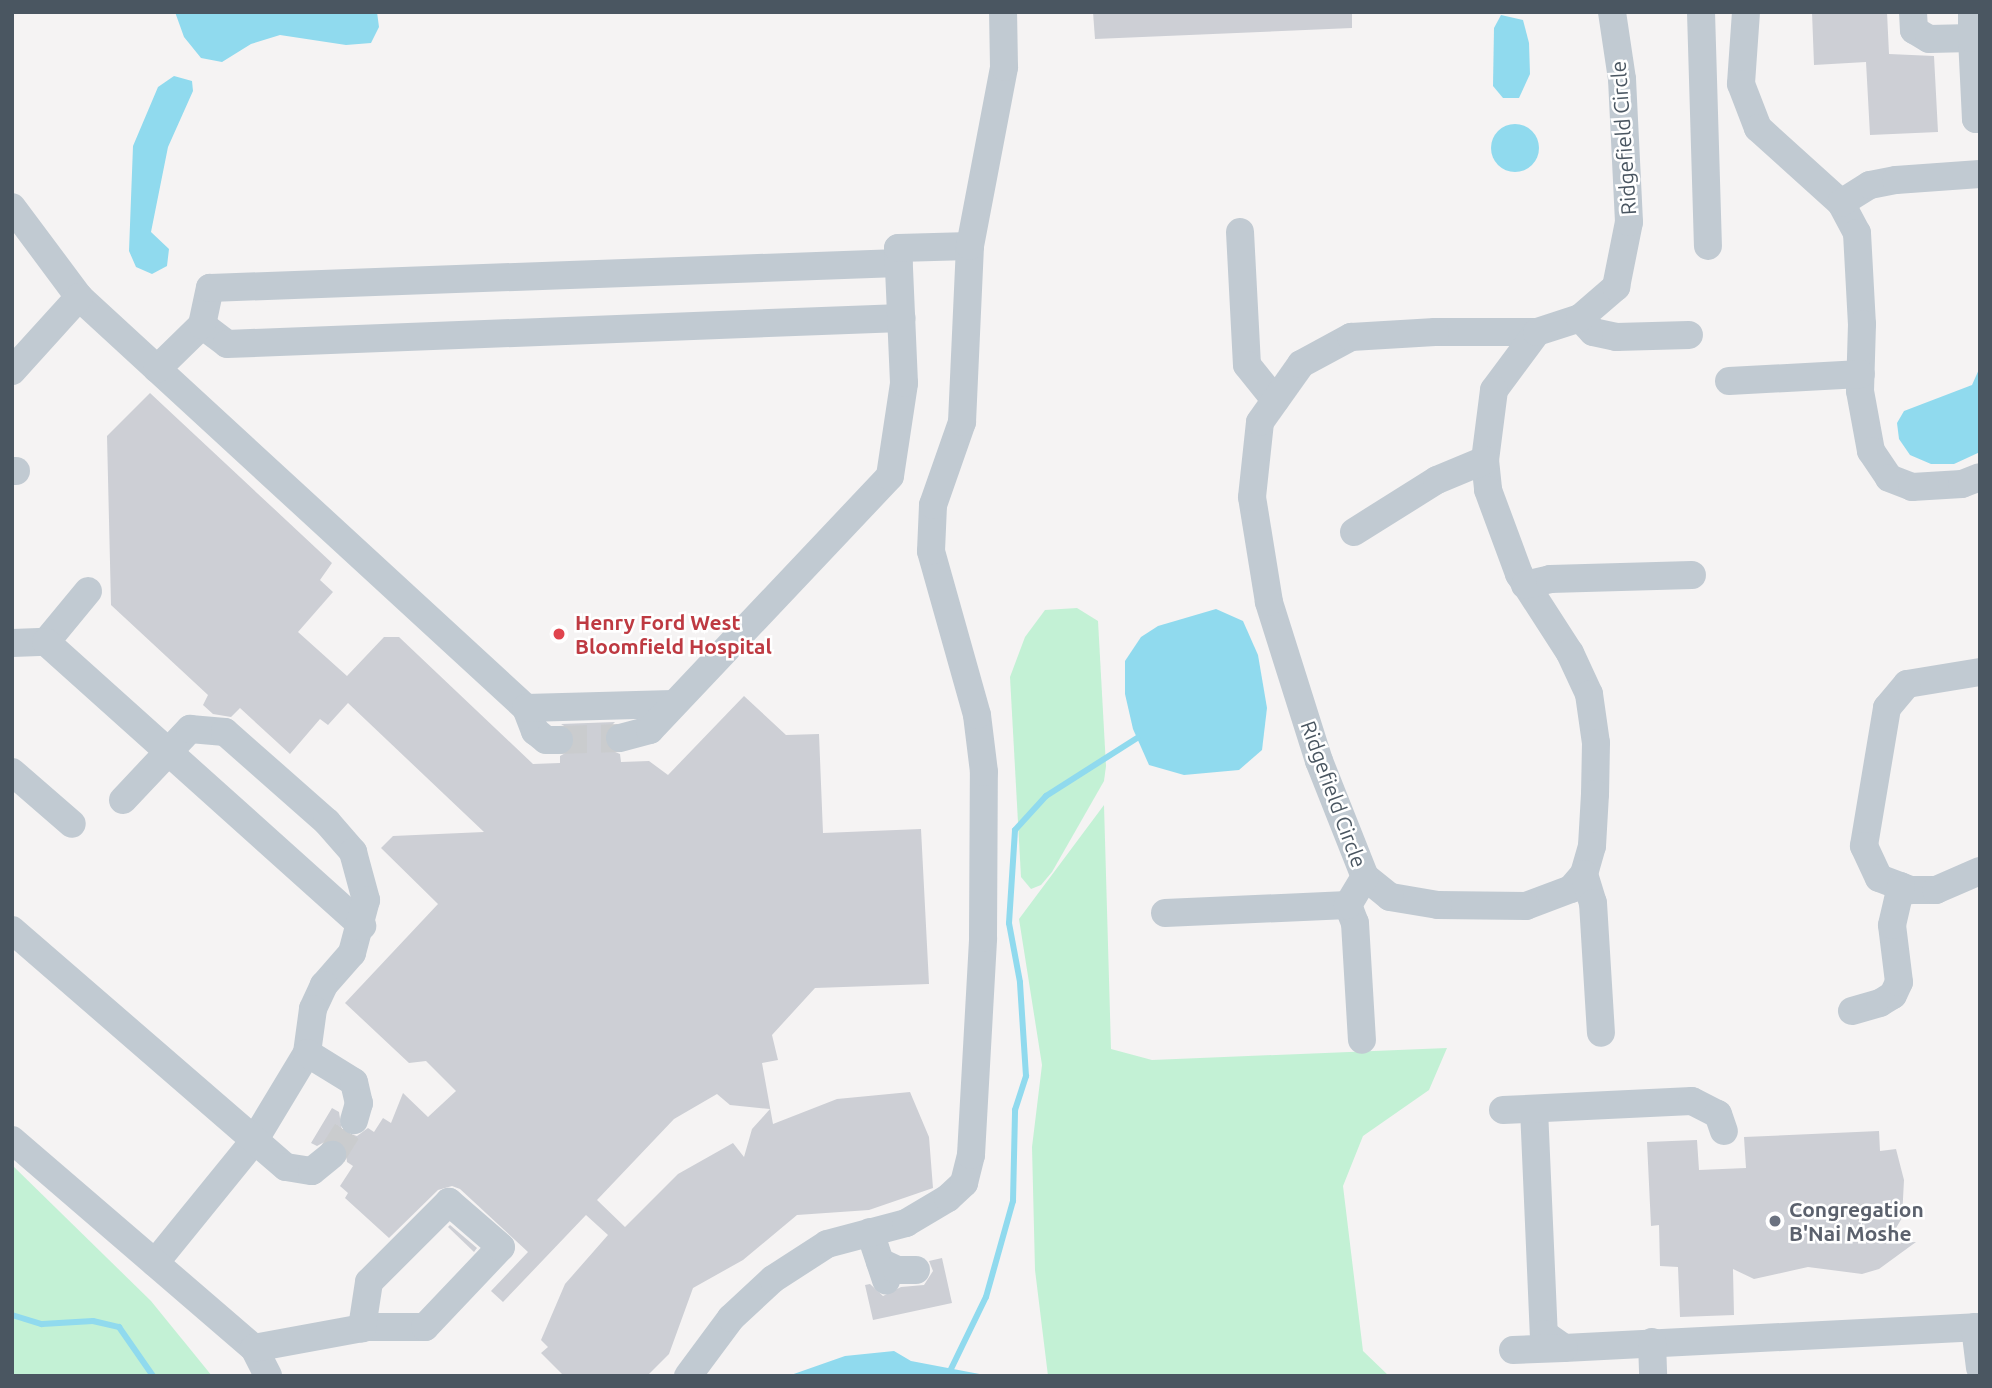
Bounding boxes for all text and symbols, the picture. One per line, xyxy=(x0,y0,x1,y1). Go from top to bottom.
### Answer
street label: Ridgefield Circle xyxy=(1605,60,1641,216)
place label: Henry Ford West Bloomfield Hospital xyxy=(575,609,772,659)
marker: Henry Ford West Bloomfield Hospital xyxy=(549,624,569,644)
street label: Ridgefield Circle xyxy=(1296,717,1372,871)
place label: Congregation B'Nai Moshe xyxy=(1789,1196,1924,1246)
marker: Congregation B'Nai Moshe xyxy=(1767,1213,1783,1229)

